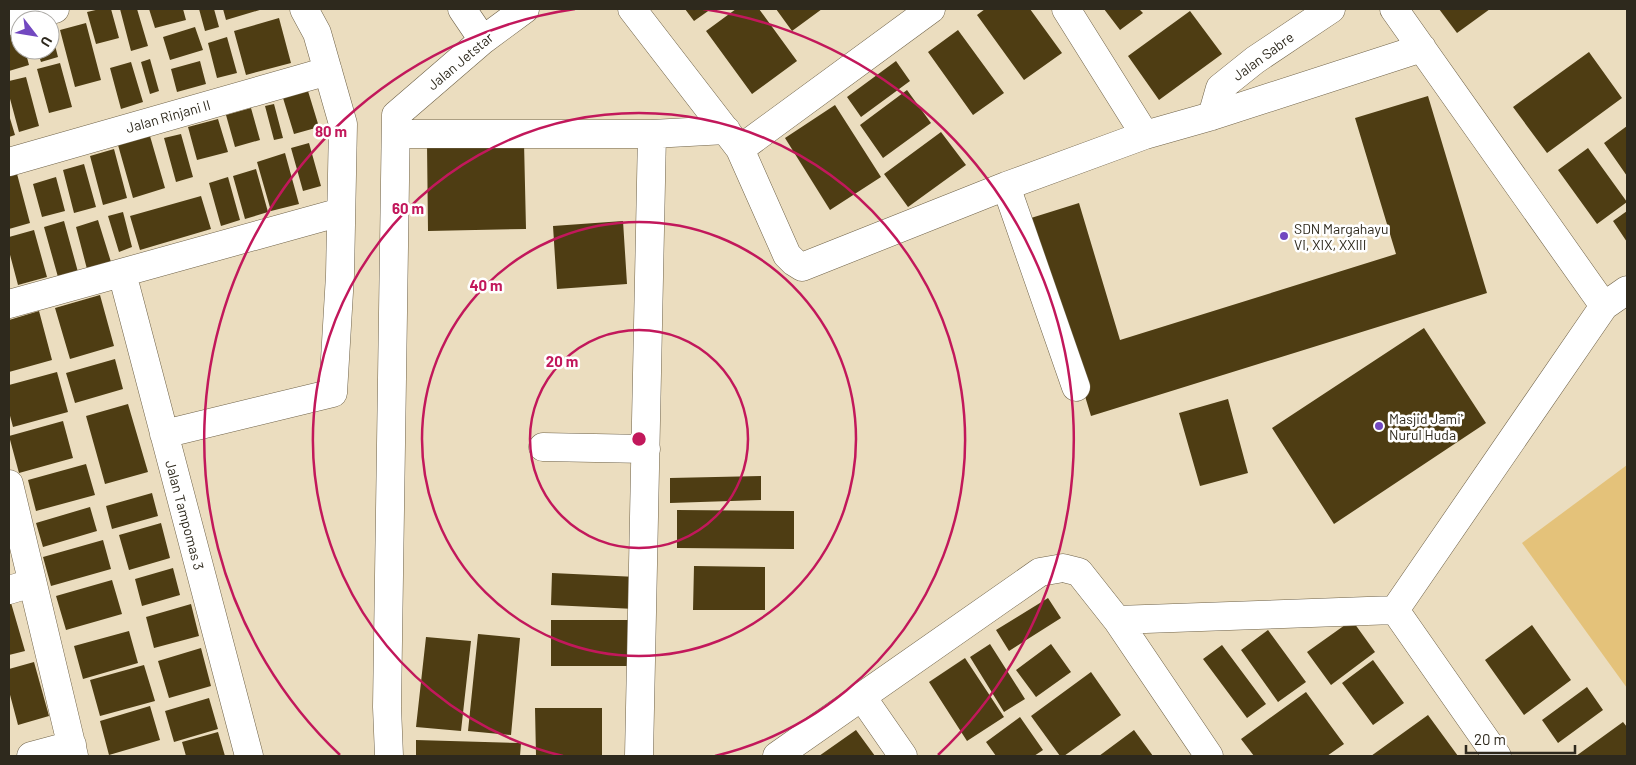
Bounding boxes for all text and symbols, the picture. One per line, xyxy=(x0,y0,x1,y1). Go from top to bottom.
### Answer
north arrow xyxy=(10,10,60,60)
street label: Jalan Sabre xyxy=(1229,28,1297,84)
street label: Jalan Jetstar xyxy=(424,29,496,93)
text: U xyxy=(37,34,56,50)
street label: Jalan Rinjani II xyxy=(124,96,212,136)
text: 80 m xyxy=(315,122,347,140)
text: 60 m xyxy=(392,199,424,217)
place label: SDN Margahayu VI, XIX, XXIII xyxy=(1294,220,1388,253)
marker: SDN Margahayu VI, XIX, XXIII xyxy=(1278,230,1290,242)
text: 40 m xyxy=(469,276,503,294)
text: 20 m xyxy=(546,352,578,370)
place label: Masjid Jami' Nurul Huda xyxy=(1389,410,1463,443)
marker: Masjid Jami' Nurul Huda xyxy=(1373,420,1385,432)
centre of rings xyxy=(630,430,648,448)
street label: Jalan Tampomas 3 xyxy=(162,458,208,572)
scale bar xyxy=(1466,722,1575,754)
text: 20 m xyxy=(1474,730,1506,748)

